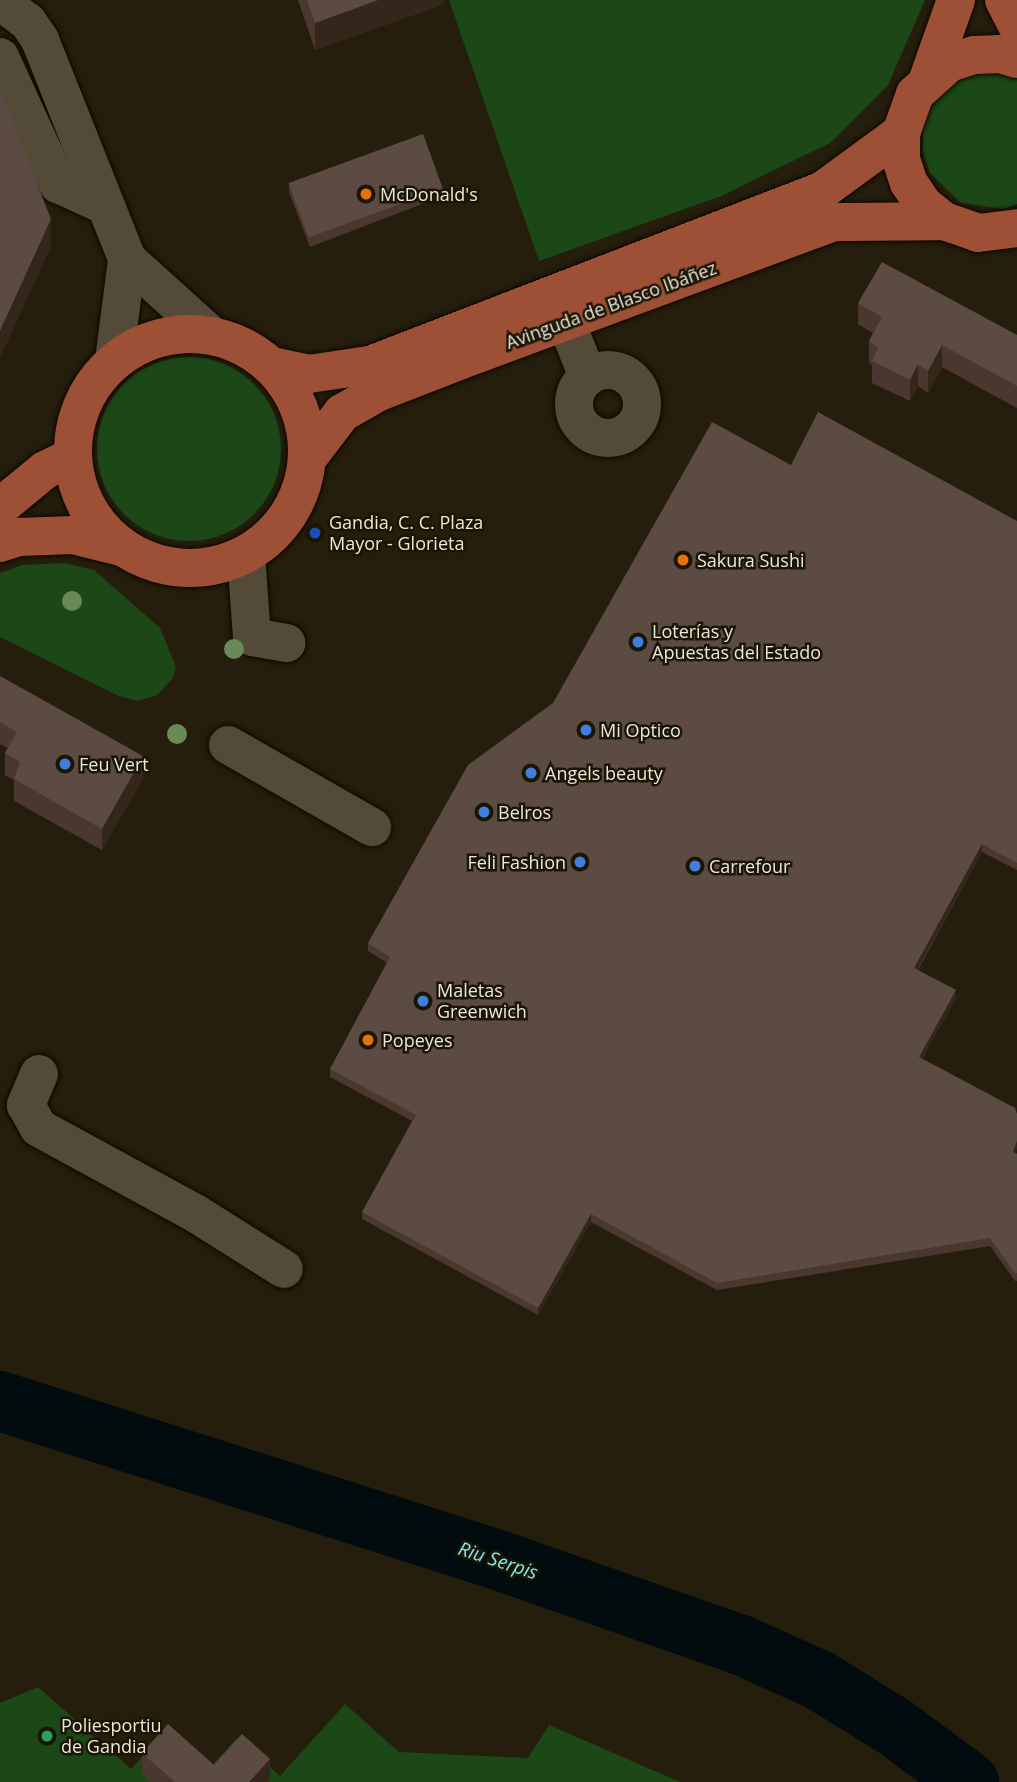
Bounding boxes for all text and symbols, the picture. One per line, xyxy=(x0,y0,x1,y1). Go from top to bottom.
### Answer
place label: McDonald's xyxy=(380,183,478,205)
marker: McDonald's xyxy=(358,186,374,202)
street label: Avinguda de Blasco Ibáñez xyxy=(503,257,719,353)
place label: Gandia, C. C. Plaza Mayor - Glorieta xyxy=(329,512,483,554)
marker: Gandia, C. C. Plaza Mayor - Glorieta xyxy=(307,525,323,541)
place label: Sakura Sushi xyxy=(697,549,804,571)
marker: Sakura Sushi xyxy=(675,552,691,568)
place label: Loterías y Apuestas del Estado xyxy=(652,621,821,664)
marker: Loterías y Apuestas del Estado xyxy=(630,634,646,650)
place label: Mi Optico xyxy=(600,719,681,741)
marker: Mi Optico xyxy=(578,722,594,738)
place label: Feu Vert xyxy=(79,753,149,775)
marker: Feu Vert xyxy=(57,756,73,772)
place label: Angels beauty xyxy=(545,762,663,784)
marker: Angels beauty xyxy=(523,765,539,781)
place label: Belros xyxy=(498,801,551,823)
marker: Belros xyxy=(476,804,492,820)
place label: Feli Fashion xyxy=(468,851,566,873)
marker: Feli Fashion xyxy=(572,854,588,870)
place label: Carrefour xyxy=(709,855,790,877)
marker: Carrefour xyxy=(687,858,703,874)
place label: Maletas Greenwich xyxy=(437,980,527,1023)
marker: Maletas Greenwich xyxy=(415,993,431,1009)
place label: Popeyes xyxy=(382,1029,452,1051)
marker: Popeyes xyxy=(360,1032,376,1048)
water label: Riu Serpis xyxy=(455,1537,541,1585)
place label: Poliesportiu de Gandia xyxy=(61,1715,162,1758)
marker: Poliesportiu de Gandia xyxy=(39,1728,55,1744)

